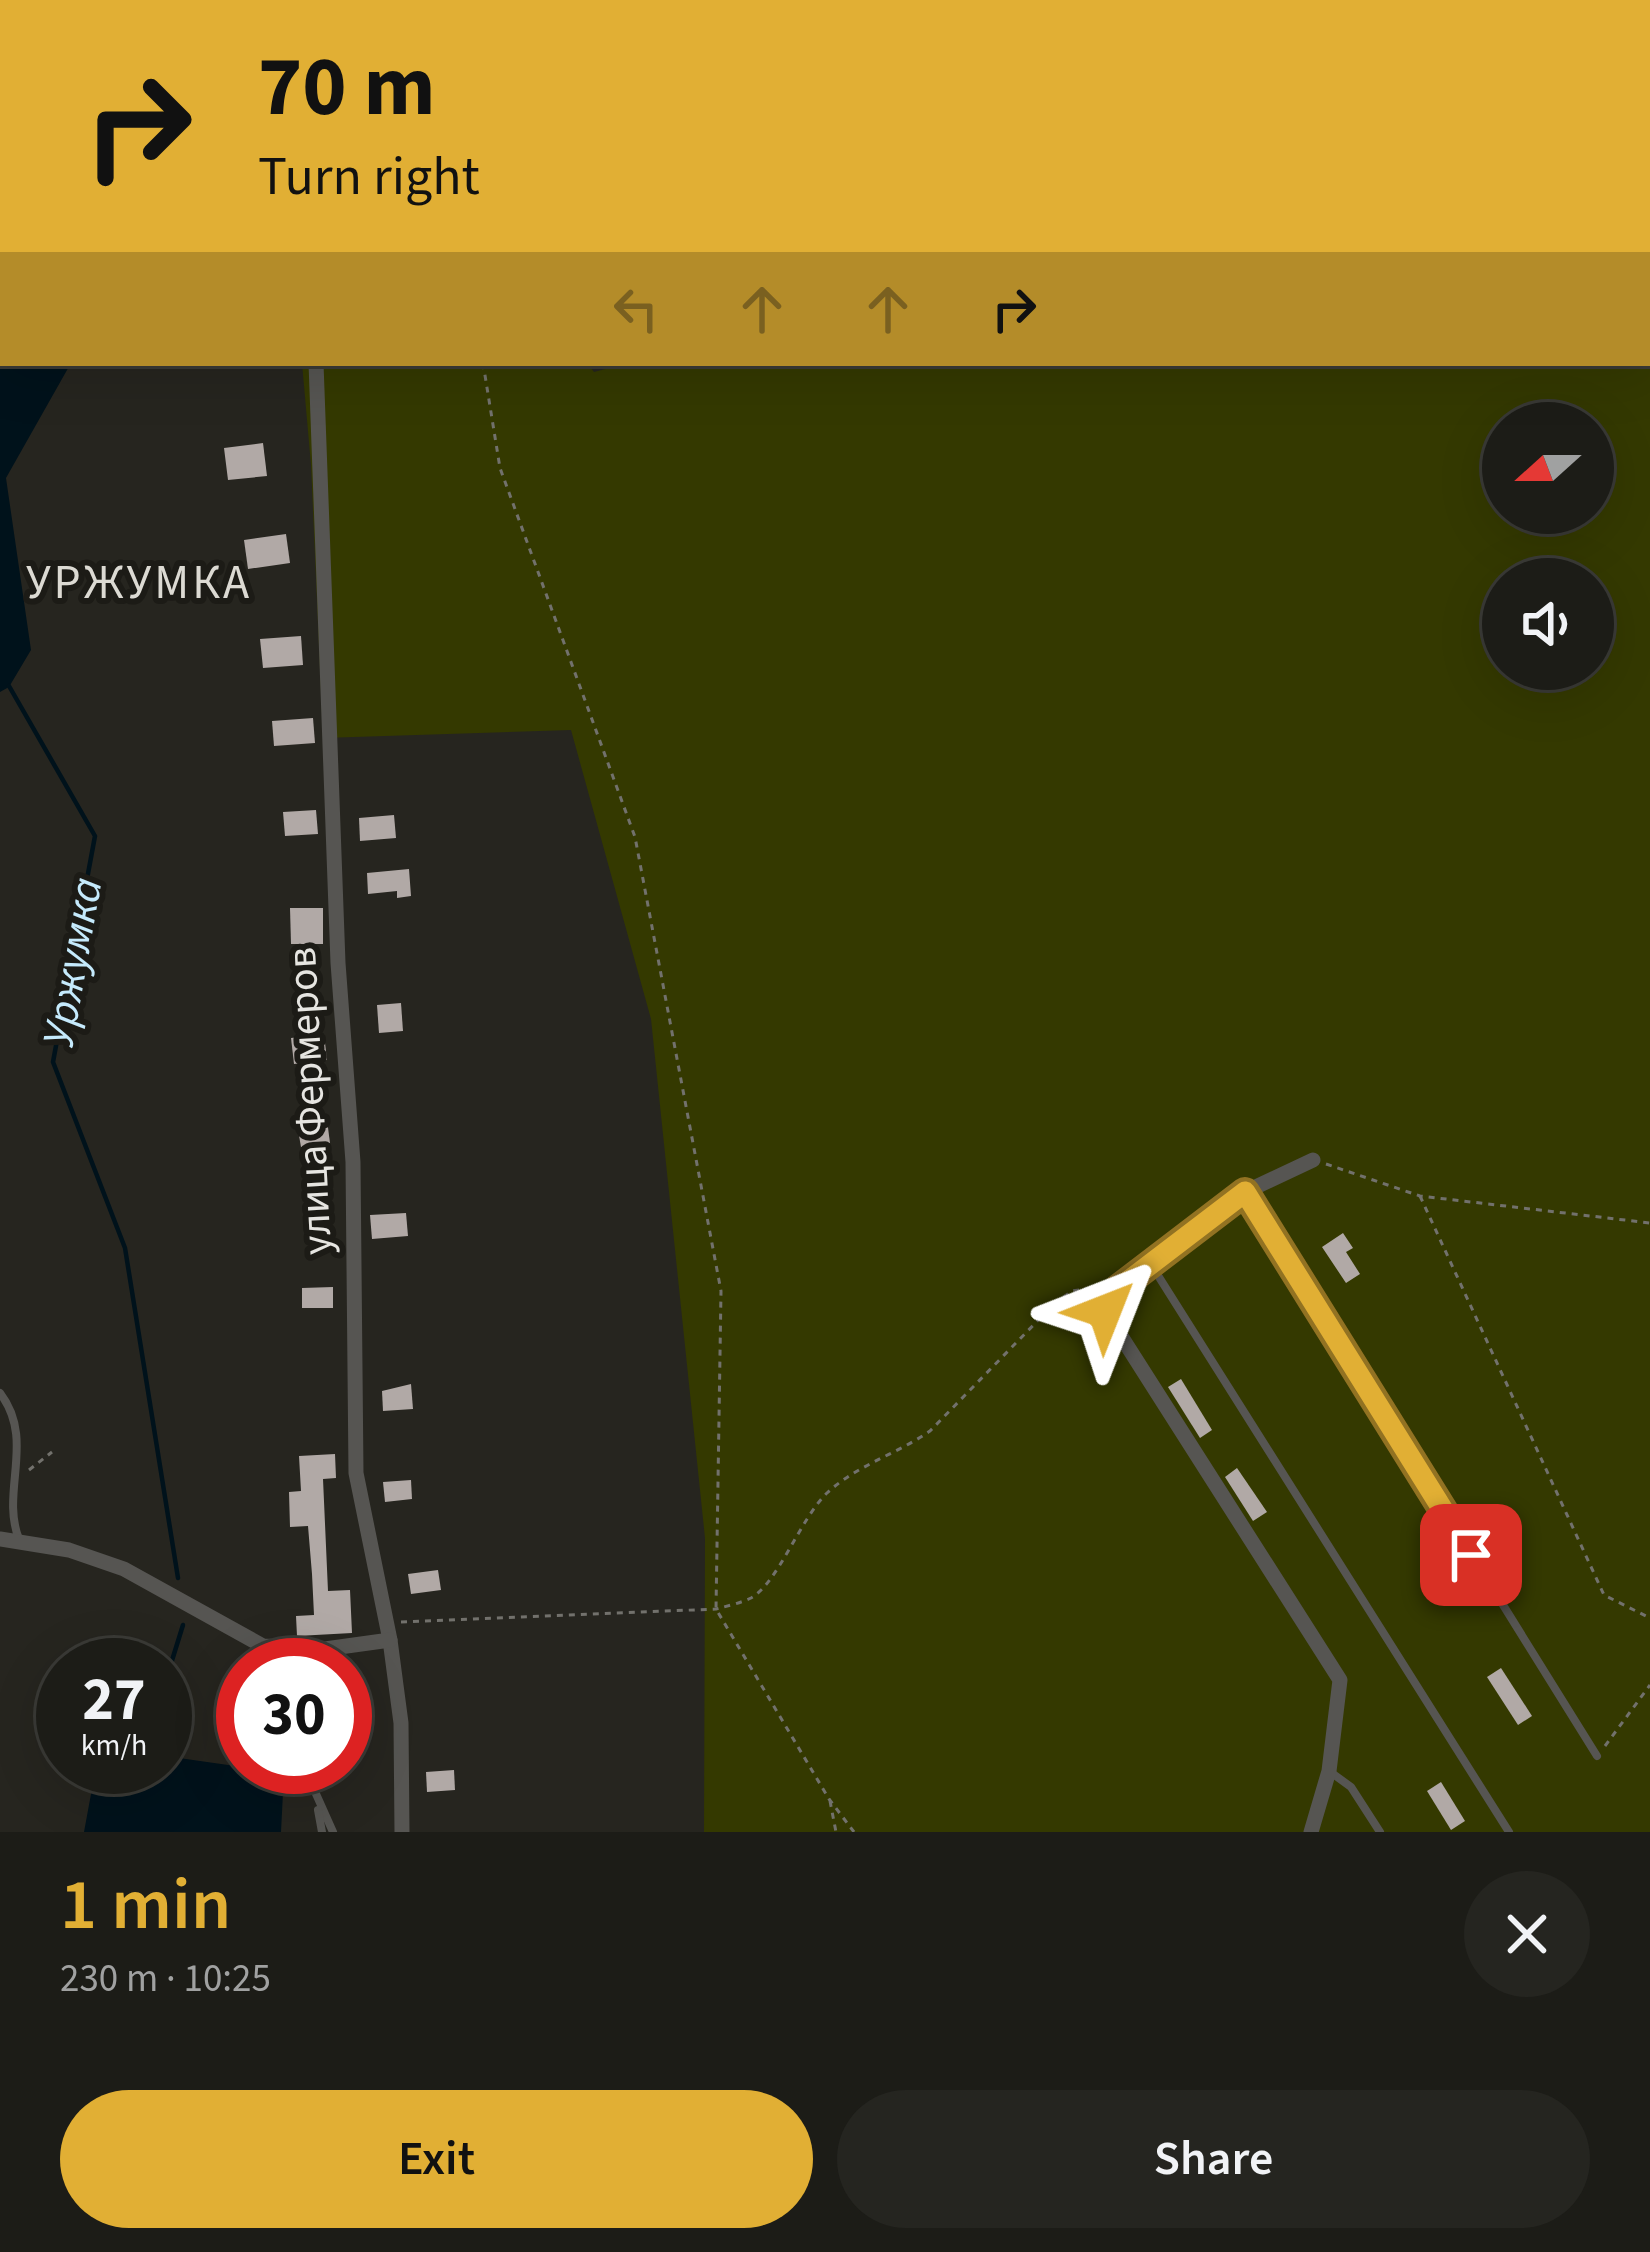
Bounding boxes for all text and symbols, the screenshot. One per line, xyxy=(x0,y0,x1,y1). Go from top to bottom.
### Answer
text: 70 m xyxy=(258,28,436,148)
icon: right xyxy=(60,48,216,204)
text: Turn right xyxy=(258,139,480,216)
icon: left xyxy=(603,276,669,342)
icon: ahead xyxy=(729,276,795,342)
icon: ahead xyxy=(855,276,921,342)
icon: right xyxy=(981,276,1047,342)
north arrow xyxy=(1482,402,1614,534)
map controls xyxy=(1482,402,1614,690)
district label: УРЖУМКА xyxy=(26,549,252,617)
button: sound xyxy=(1482,558,1614,690)
water label: Уржумка xyxy=(27,873,119,1051)
street label: улица Фермеров xyxy=(272,946,348,1256)
position arrow xyxy=(1042,1248,1168,1374)
pin xyxy=(1420,1504,1522,1606)
icon: arrive xyxy=(1438,1522,1504,1588)
speed limit sign: 30 xyxy=(216,1638,372,1794)
text: 27 xyxy=(82,1658,146,1743)
text: km/h xyxy=(81,1724,147,1767)
text: 1 min xyxy=(60,1854,231,1957)
button: close xyxy=(1464,1871,1590,1997)
text: 230 m · 10:25 xyxy=(60,1951,271,2007)
button: Exit xyxy=(60,2090,813,2228)
button: Share xyxy=(837,2090,1590,2228)

